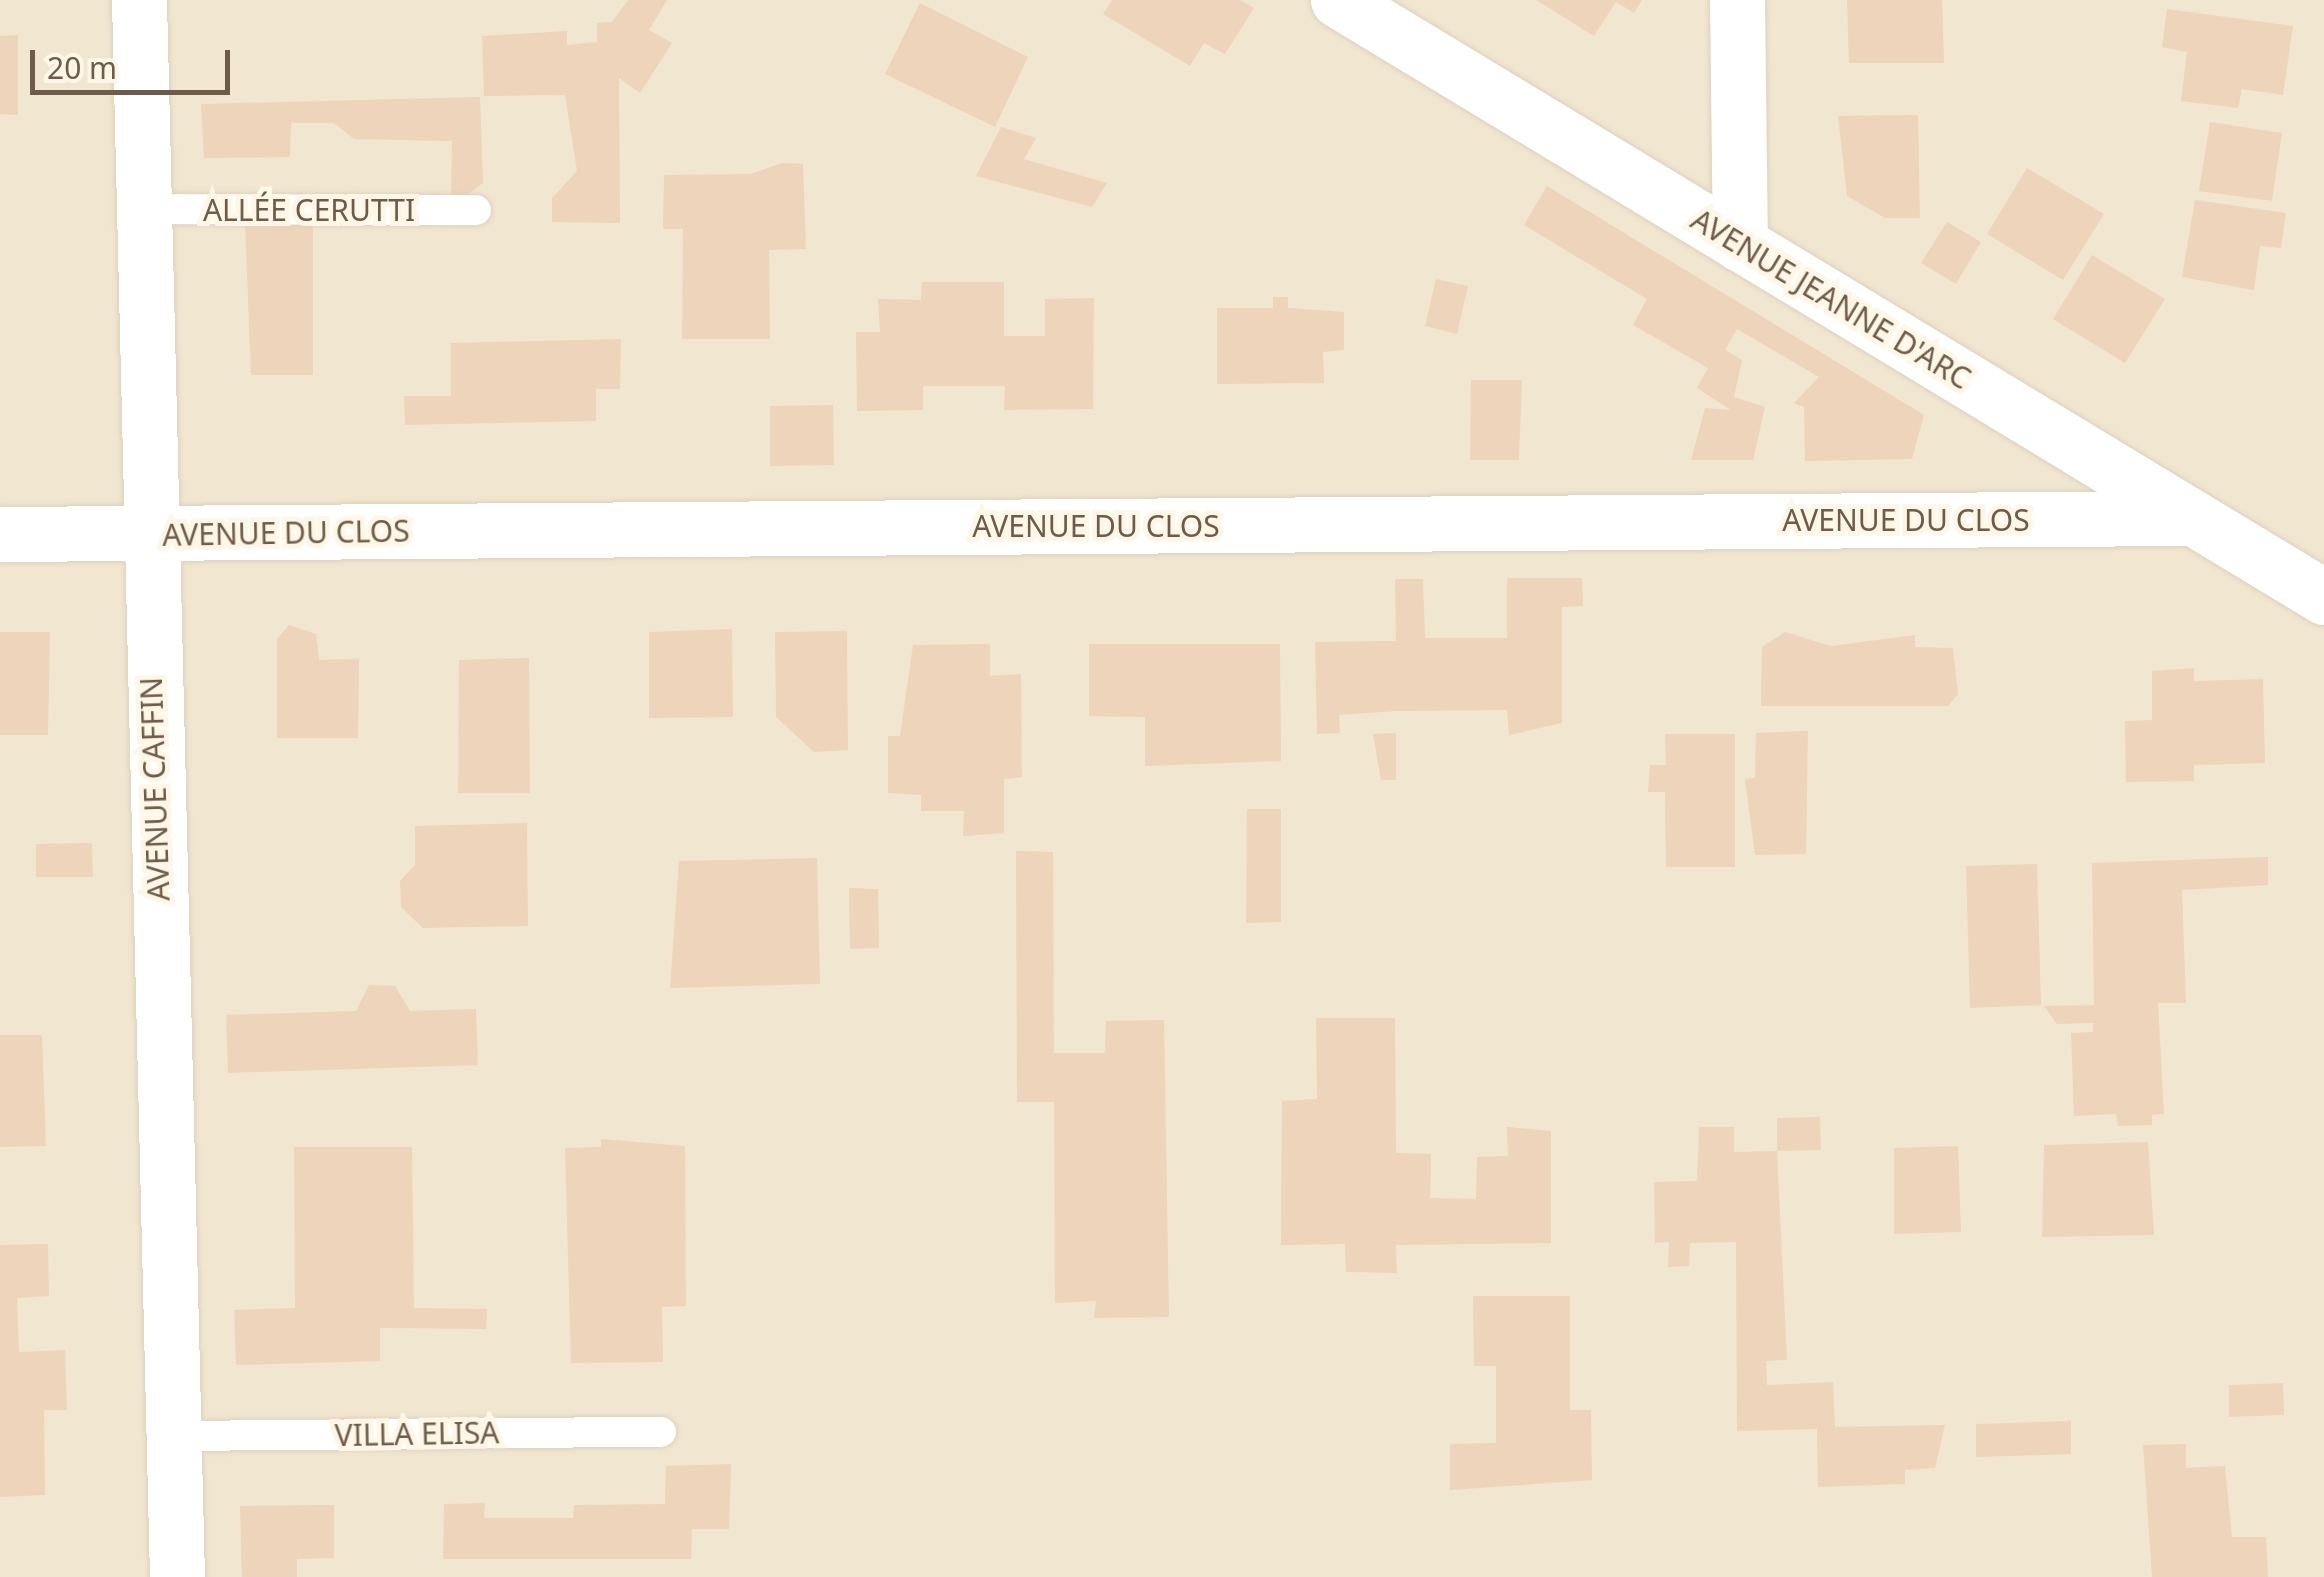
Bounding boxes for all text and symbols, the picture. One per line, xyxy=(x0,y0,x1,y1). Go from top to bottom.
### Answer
scale bar xyxy=(35,30,235,92)
text: 20 m xyxy=(47,47,117,88)
street label: ALLÉE CERUTTI xyxy=(203,192,415,228)
street label: AVENUE JEANNE D'ARC xyxy=(1685,201,1977,397)
street label: AVENUE DU CLOS xyxy=(1782,502,2030,538)
street label: AVENUE DU CLOS xyxy=(972,508,1220,544)
street label: AVENUE DU CLOS xyxy=(162,513,410,553)
street label: AVENUE CAFFIN xyxy=(133,676,177,902)
street label: VILLA ELISA xyxy=(334,1415,500,1453)

